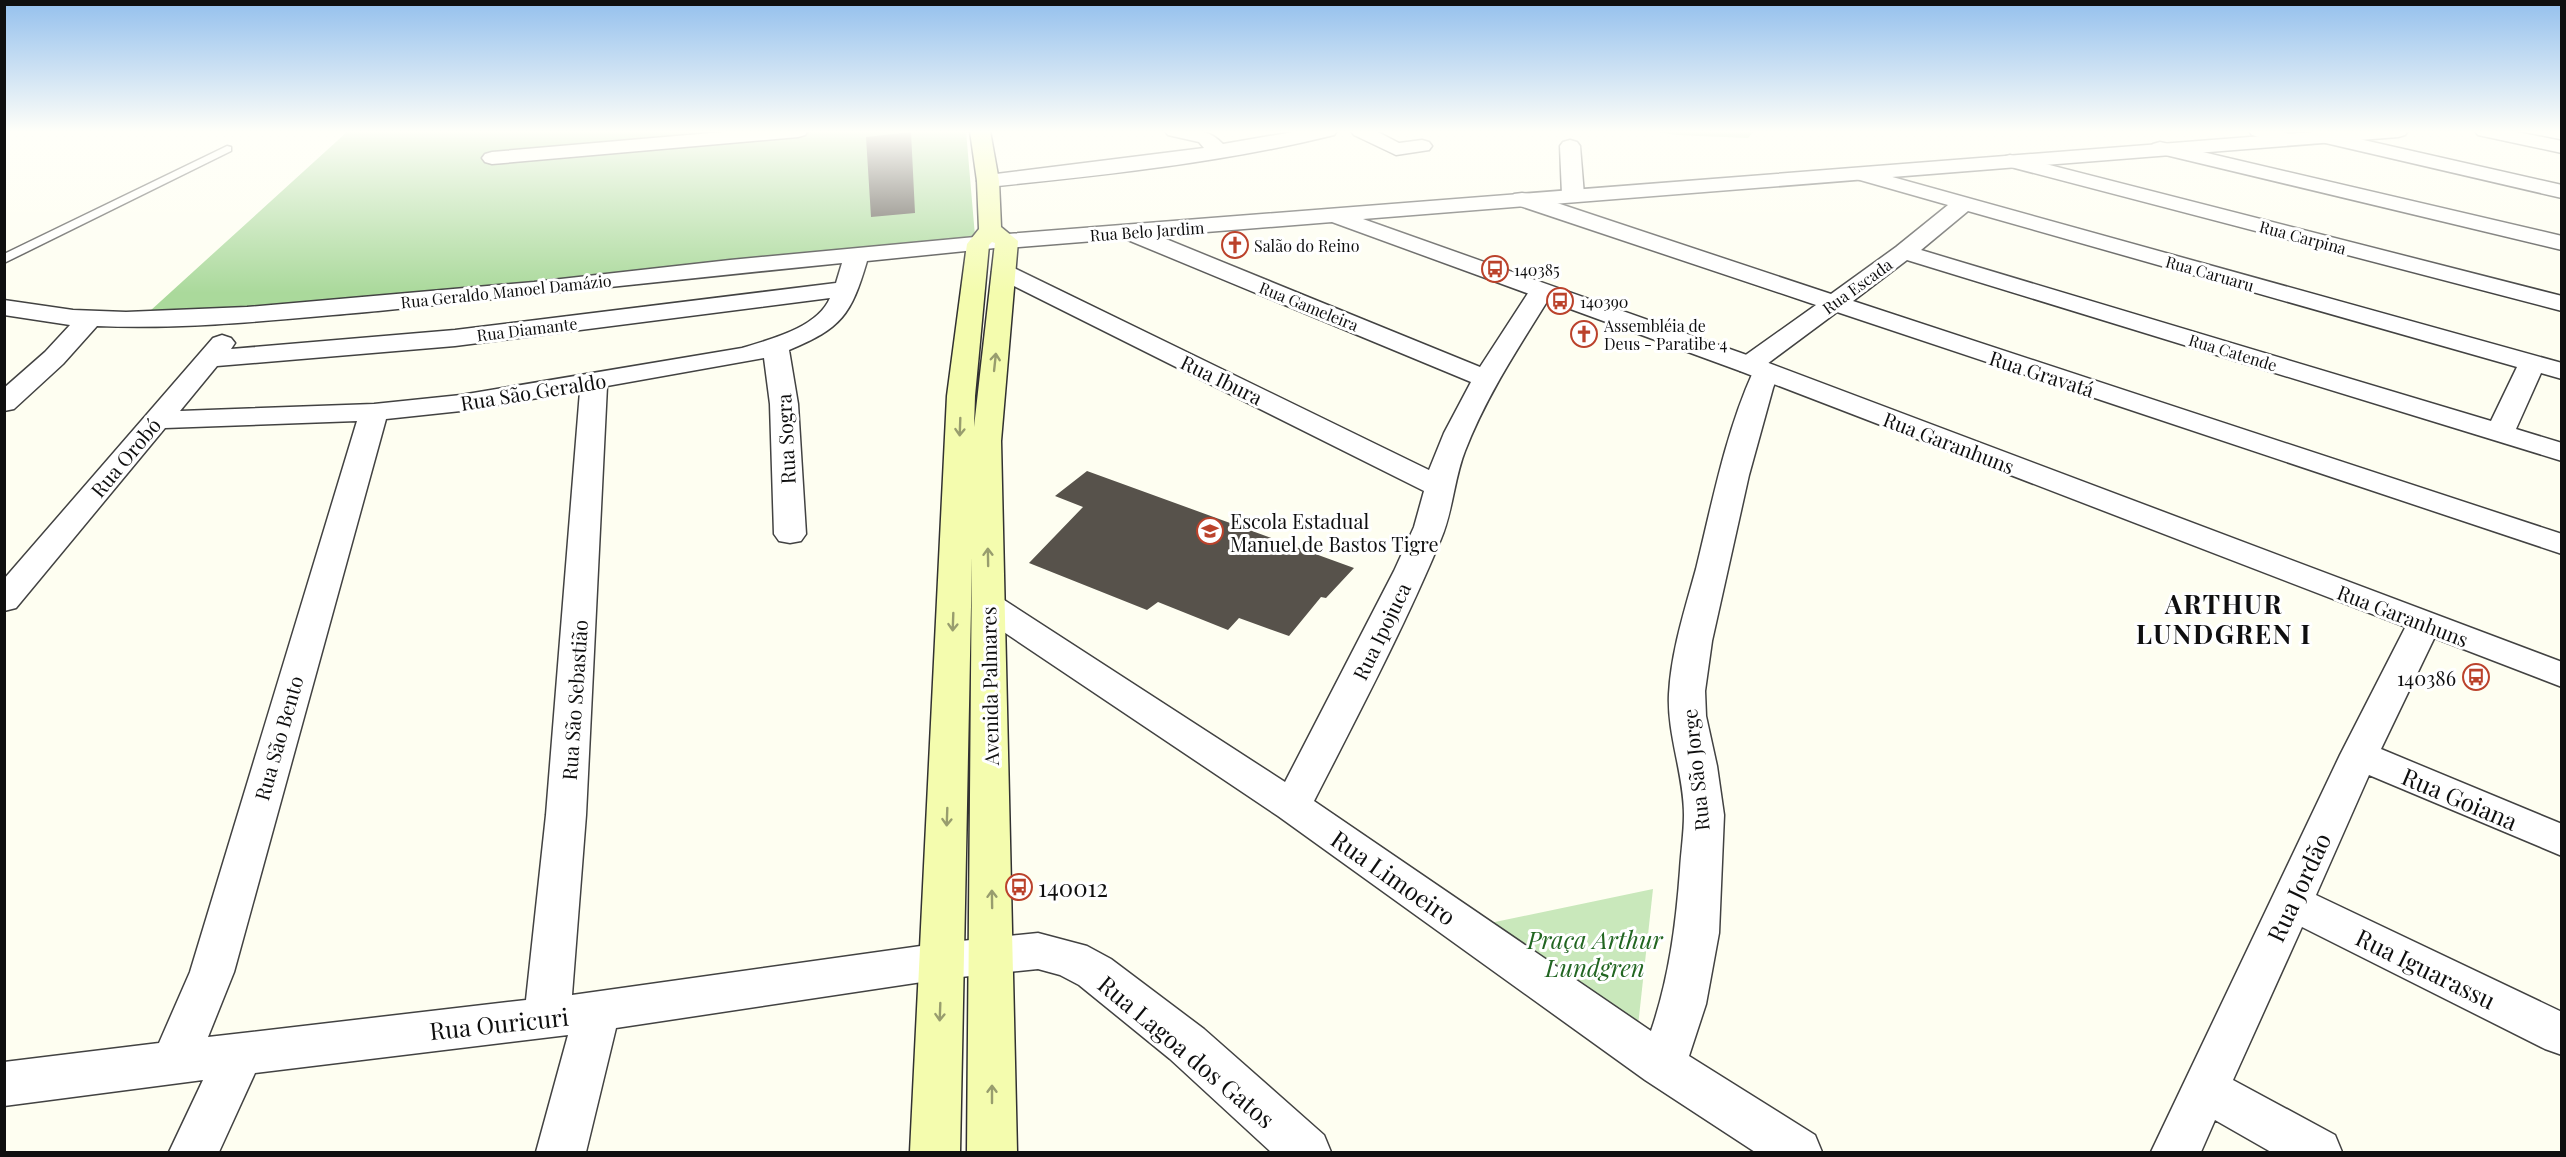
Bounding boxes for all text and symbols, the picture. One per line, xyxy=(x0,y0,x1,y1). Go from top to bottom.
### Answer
street label: Rua Carpina xyxy=(2257,215,2349,259)
street label: Rua Belo Jardim xyxy=(1089,217,1205,245)
church icon: Salão do Reino xyxy=(1220,230,1250,260)
place label: Salão do Reino xyxy=(1254,235,1360,256)
street label: Rua Caruaru xyxy=(2163,250,2257,296)
bus stop icon: 140385 xyxy=(1480,254,1510,284)
street label: Rua Escada xyxy=(1818,254,1896,318)
place label: 140385 xyxy=(1514,259,1560,280)
street label: Rua Geraldo Manoel Damázio xyxy=(400,269,613,313)
street label: Rua Gameleira xyxy=(1256,277,1362,335)
bus stop icon: 140390 xyxy=(1545,286,1575,316)
place label: 140390 xyxy=(1580,291,1628,312)
street label: Rua Diamante xyxy=(476,312,578,346)
place label: Assembléia de Deus - Paratibe 4 xyxy=(1603,315,1727,354)
church icon: Assembléia de Deus - Paratibe 4 xyxy=(1569,319,1599,349)
street label: Rua Catende xyxy=(2186,329,2280,375)
street label: Rua Gravatá xyxy=(1986,343,2098,403)
street label: Rua Ibura xyxy=(1177,348,1267,410)
one-way arrow xyxy=(990,353,1001,373)
street label: Rua São Geraldo xyxy=(458,366,608,416)
street label: Rua Sogra xyxy=(769,393,801,485)
street label: Rua Garanhuns xyxy=(1880,405,2018,479)
street label: Rua Orobó xyxy=(84,412,166,502)
one-way arrow xyxy=(954,417,965,437)
place label: Escola Estadual Manuel de Bastos Tigre xyxy=(1230,507,1439,557)
school or university icon: Escola Estadual Manuel de Bastos Tigre xyxy=(1195,516,1225,546)
one-way arrow xyxy=(982,548,994,568)
street label: Rua Ipojuca xyxy=(1346,578,1416,684)
street label: Rua Garanhuns xyxy=(2334,578,2472,652)
district label: ARTHUR LUNDGREN I xyxy=(2136,586,2312,651)
street label: Avenida Palmares xyxy=(974,606,1004,767)
one-way arrow xyxy=(948,612,959,632)
street label: Rua São Sebastião xyxy=(555,619,593,781)
bus stop icon: 140386 xyxy=(2461,662,2491,692)
place label: 140386 xyxy=(2397,664,2456,691)
street label: Rua São Bento xyxy=(247,672,309,804)
street label: Rua São Jorge xyxy=(1675,708,1715,832)
street label: Rua Goiana xyxy=(2397,759,2523,837)
one-way arrow xyxy=(941,806,952,826)
street label: Rua Limoeiro xyxy=(1325,822,1463,932)
street label: Rua Jordão xyxy=(2259,827,2337,947)
place label: 140012 xyxy=(1038,871,1108,903)
bus stop icon: 140012 xyxy=(1004,872,1034,902)
one-way arrow xyxy=(986,890,997,910)
street label: Rua Iguarassu xyxy=(2351,920,2501,1016)
park label: Praça Arthur Lundgren xyxy=(1526,923,1664,983)
street label: Rua Lagoa dos Gatos xyxy=(1092,968,1282,1134)
street label: Rua Ouricuri xyxy=(428,1000,570,1046)
one-way arrow xyxy=(934,1001,946,1021)
one-way arrow xyxy=(986,1085,998,1105)

